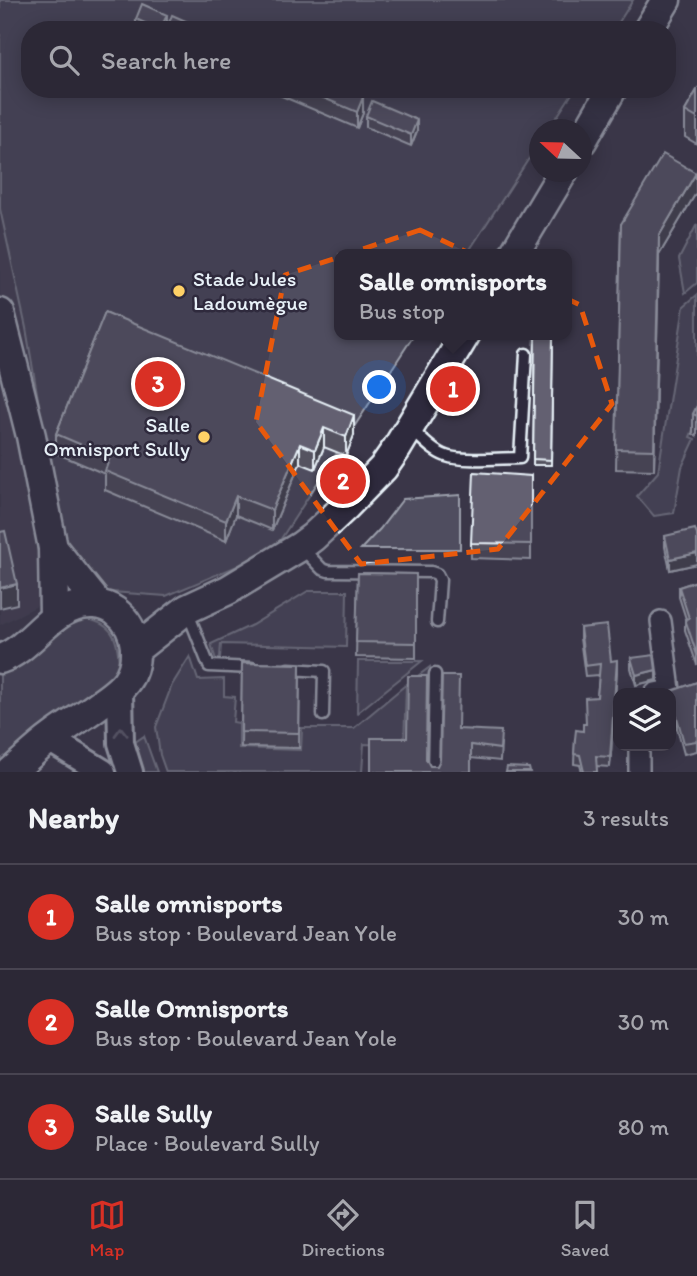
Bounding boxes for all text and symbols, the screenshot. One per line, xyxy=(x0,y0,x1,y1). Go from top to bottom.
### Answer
search box xyxy=(21,21,676,98)
icon: search xyxy=(45,41,83,79)
text: Search here xyxy=(101,44,231,76)
north arrow xyxy=(529,119,592,182)
popup xyxy=(334,249,572,340)
text: Salle omnisports xyxy=(359,265,547,297)
place label: Stade Jules Ladoumègue xyxy=(193,266,308,315)
marker: Stade Jules Ladoumègue xyxy=(171,283,187,299)
text: Bus stop xyxy=(359,297,445,325)
pin: 3 xyxy=(135,358,181,410)
pin: 1 xyxy=(430,363,476,415)
your location xyxy=(362,370,396,404)
place label: Salle Omnisport Sully xyxy=(43,412,190,461)
marker: Salle Omnisport Sully xyxy=(196,429,212,445)
pin: 2 xyxy=(320,455,366,507)
map controls xyxy=(613,688,676,751)
button: layers xyxy=(613,688,676,751)
one-way arrow xyxy=(113,726,128,737)
text: Nearby xyxy=(28,799,119,836)
text: 3 results xyxy=(583,804,669,832)
text: Salle omnisports xyxy=(95,887,283,919)
text: 1 xyxy=(46,903,56,931)
text: 30 m xyxy=(618,903,669,931)
text: Bus stop · Boulevard Jean Yole xyxy=(95,919,397,947)
text: Salle Omnisports xyxy=(95,992,289,1024)
text: 2 xyxy=(45,1008,57,1036)
text: 30 m xyxy=(618,1008,669,1036)
text: Bus stop · Boulevard Jean Yole xyxy=(95,1024,397,1052)
text: Salle Sully xyxy=(95,1097,212,1129)
text: 3 xyxy=(45,1113,57,1141)
text: 80 m xyxy=(618,1113,669,1141)
text: Place · Boulevard Sully xyxy=(95,1129,320,1157)
tab: Map xyxy=(88,1196,126,1261)
tab: Directions xyxy=(301,1196,385,1261)
tab: Saved xyxy=(561,1196,609,1261)

